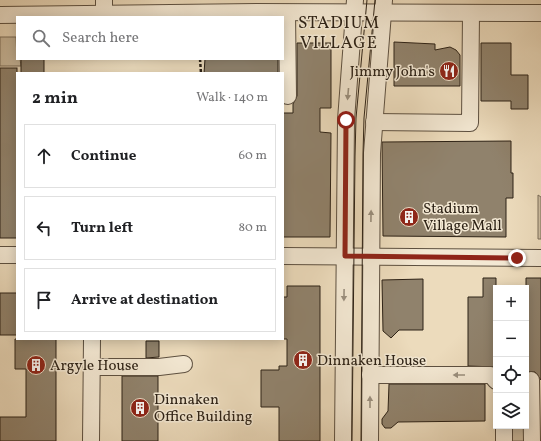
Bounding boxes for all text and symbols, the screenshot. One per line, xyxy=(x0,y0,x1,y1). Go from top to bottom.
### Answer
district label: STADIUM VILLAGE xyxy=(298,12,380,55)
search box xyxy=(16,16,284,60)
icon: search xyxy=(30,27,52,49)
text: Search here xyxy=(62,28,139,49)
restaurant icon: Jimmy John's xyxy=(438,60,460,82)
place label: Jimmy John's xyxy=(350,62,435,83)
text: 2 min xyxy=(32,87,78,110)
one-way arrow xyxy=(344,88,351,100)
text: Walk · 140 m xyxy=(196,89,268,107)
route start xyxy=(337,111,355,129)
icon: ahead xyxy=(33,145,55,167)
text: Continue xyxy=(71,146,136,167)
text: 60 m xyxy=(239,147,267,165)
place label: Stadium Village Mall xyxy=(423,199,502,237)
building icon: Stadium Village Mall xyxy=(398,206,420,228)
one-way arrow xyxy=(368,209,374,222)
icon: left xyxy=(33,217,55,239)
text: Turn left xyxy=(71,218,133,239)
text: 80 m xyxy=(238,219,267,237)
route end xyxy=(508,249,526,267)
map controls xyxy=(493,285,529,429)
button: + xyxy=(493,285,529,321)
icon: arrive xyxy=(33,289,55,311)
one-way arrow xyxy=(341,289,347,302)
text: Arrive at destination xyxy=(71,290,218,311)
button: − xyxy=(493,321,529,357)
building icon: Dinnaken House xyxy=(292,349,314,371)
place label: Dinnaken House xyxy=(317,351,426,372)
building icon: Argyle House xyxy=(25,354,47,376)
place label: Argyle House xyxy=(50,356,139,377)
button: locate xyxy=(493,357,529,393)
one-way arrow xyxy=(452,372,465,378)
place label: Dinnaken Office Building xyxy=(154,390,253,428)
button: layers xyxy=(493,393,529,429)
one-way arrow xyxy=(367,395,373,408)
building icon: Dinnaken Office Building xyxy=(129,397,151,419)

